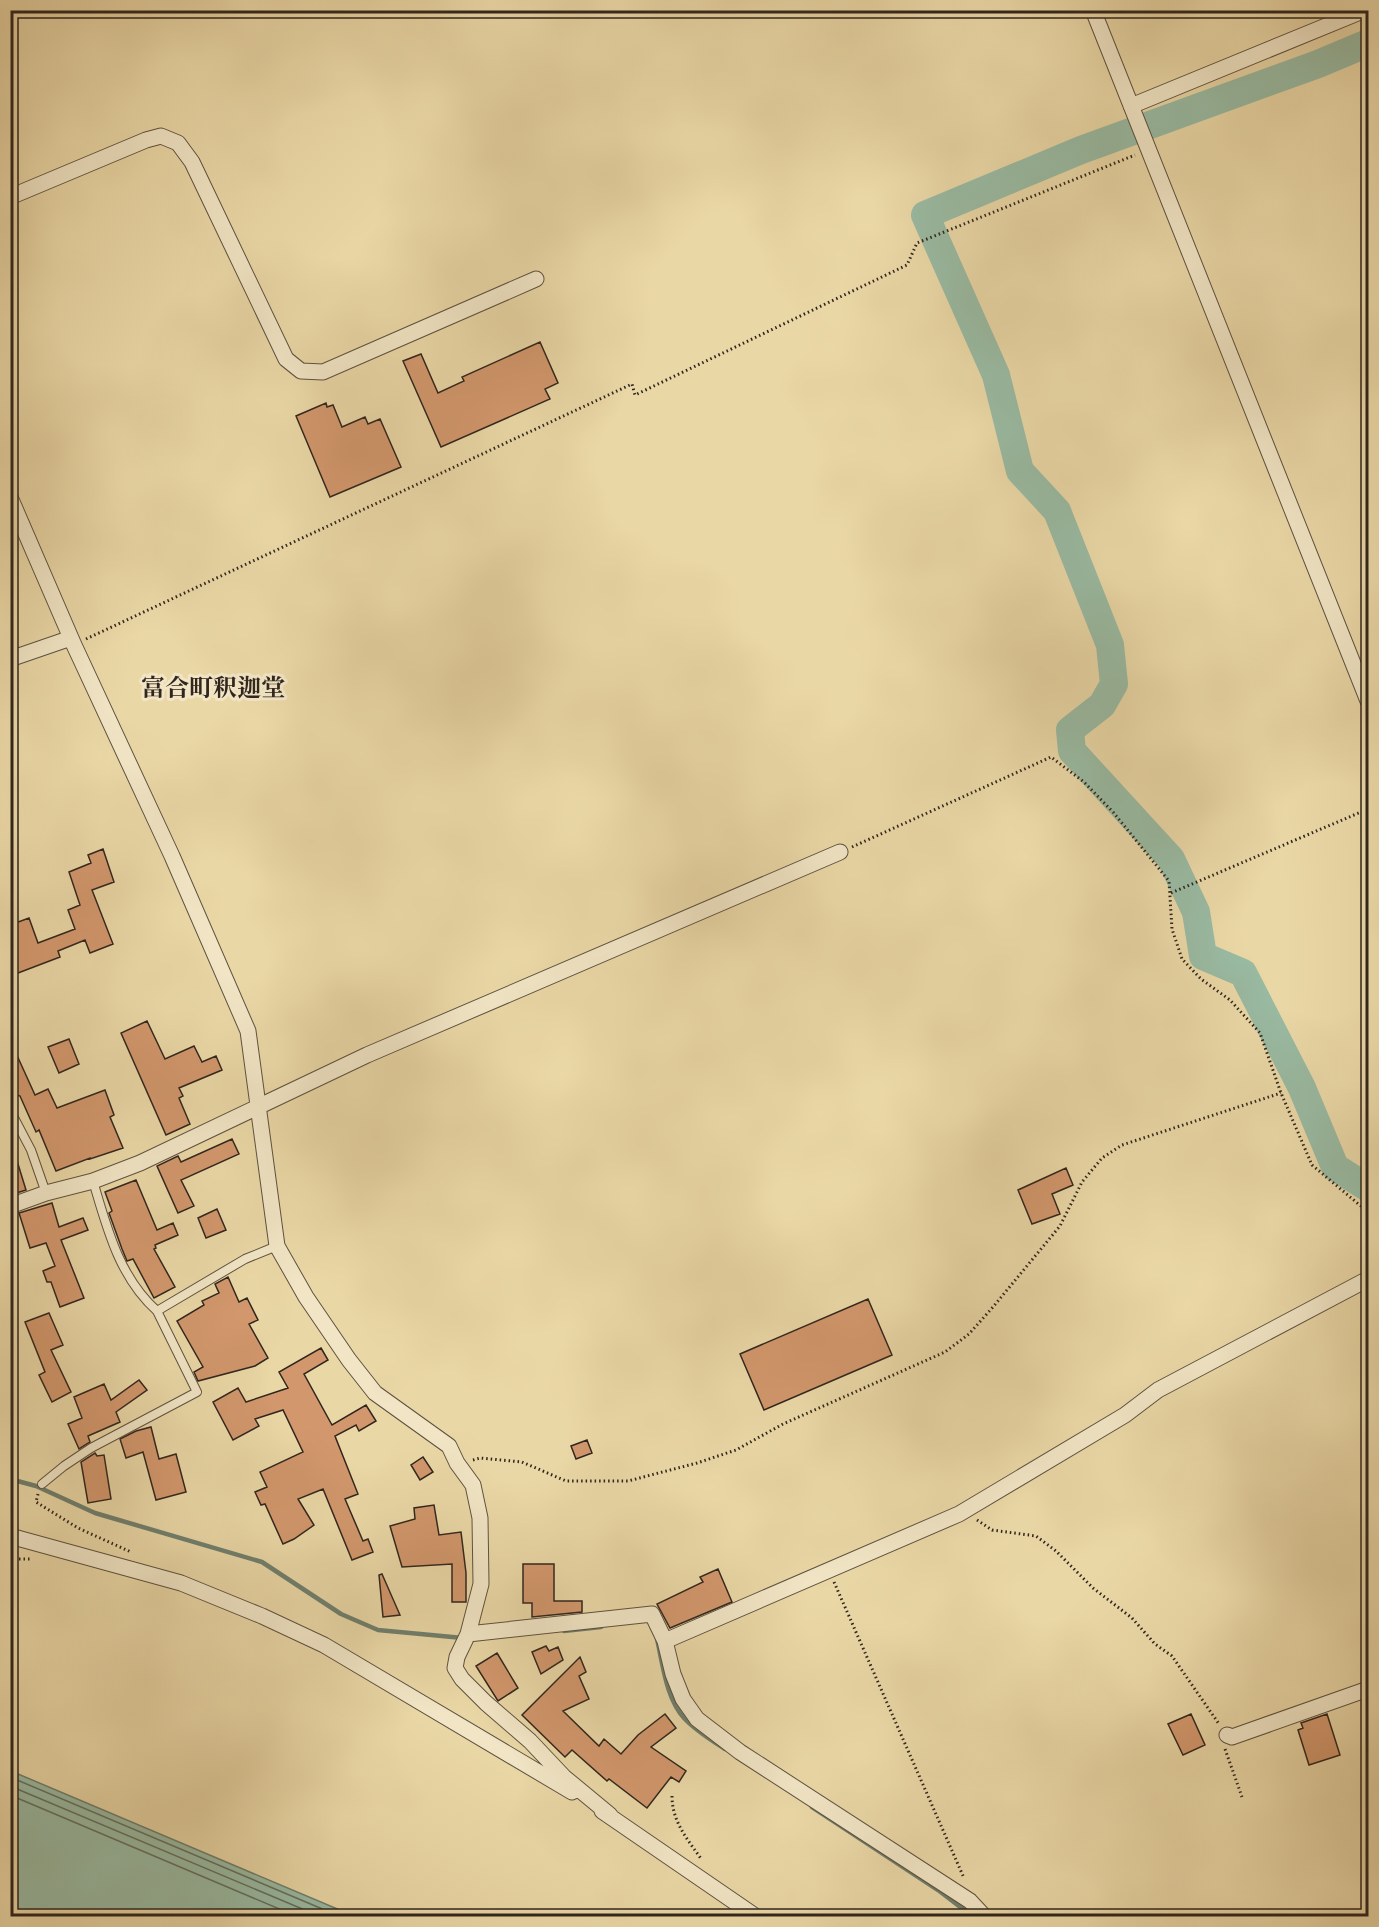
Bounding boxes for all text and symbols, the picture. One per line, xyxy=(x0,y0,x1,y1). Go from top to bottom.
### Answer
district label: 富合町釈迦堂 xyxy=(141,672,285,703)

